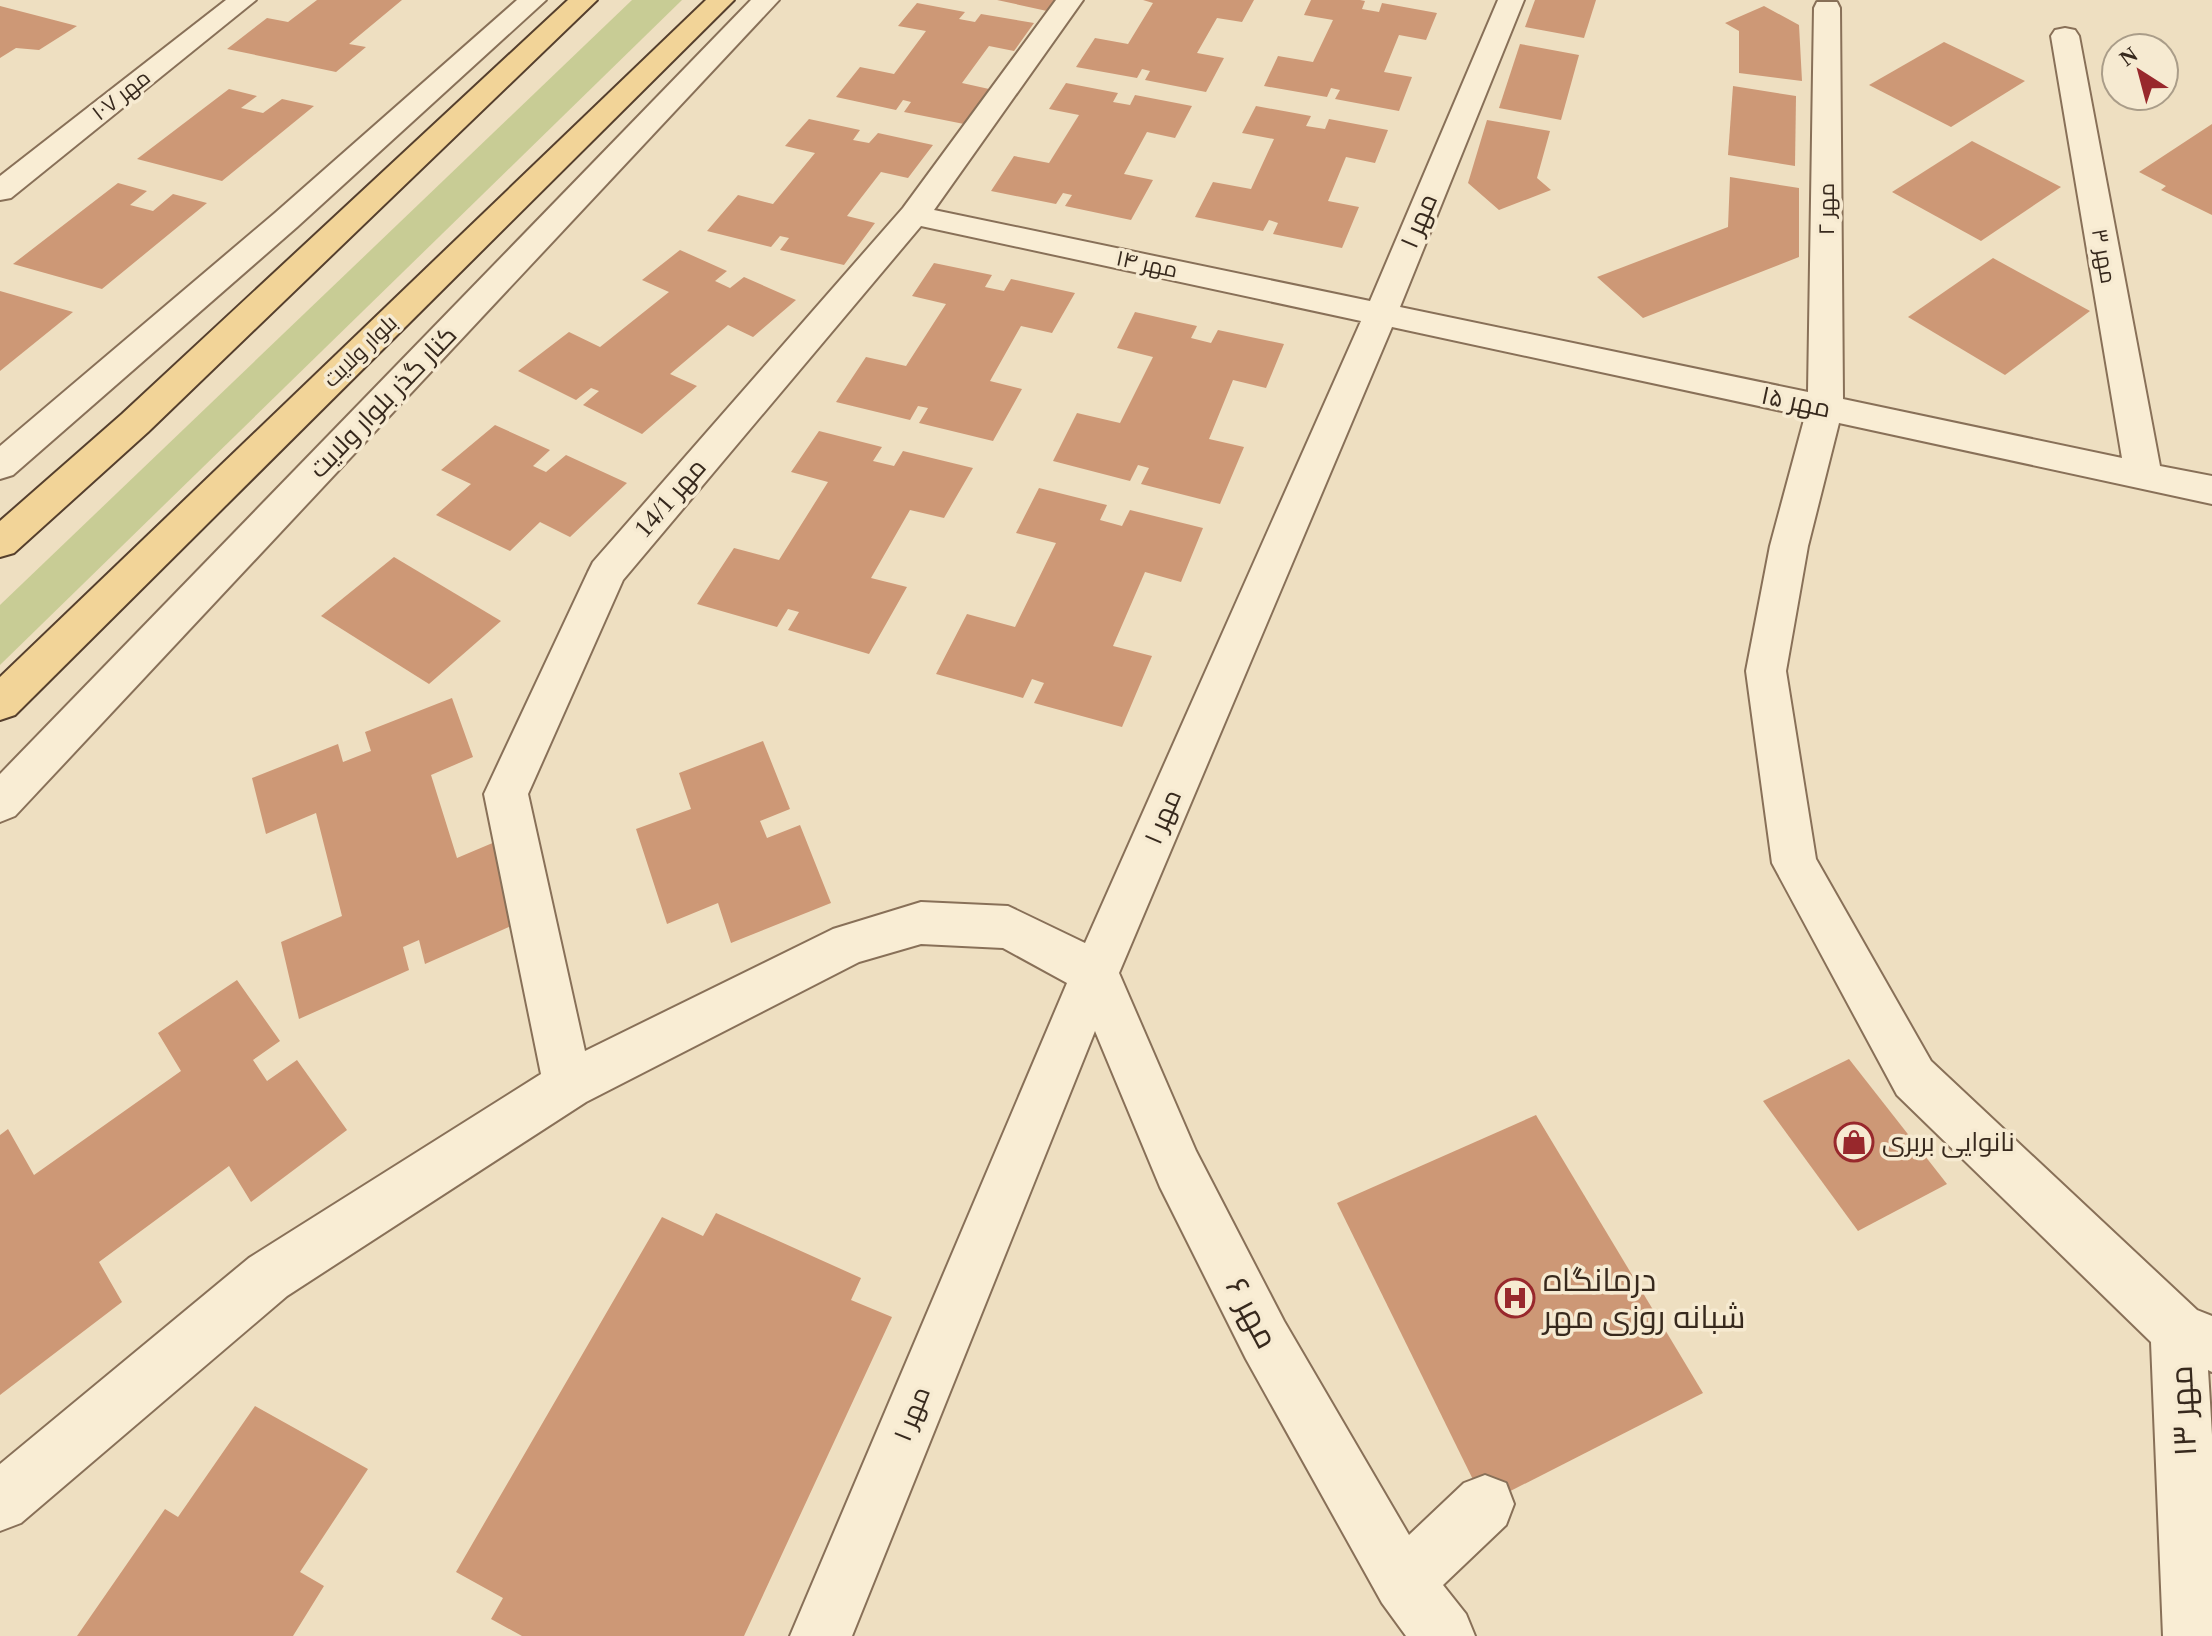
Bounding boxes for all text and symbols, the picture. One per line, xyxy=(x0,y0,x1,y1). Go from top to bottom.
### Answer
north arrow xyxy=(2100,32,2180,112)
text: N xyxy=(2115,41,2142,71)
street label: مهر ۱۰۷ xyxy=(87,65,156,126)
street label: مهر ۲ xyxy=(1814,183,1840,235)
street label: مهر ۱ xyxy=(1395,189,1444,253)
street label: مهر ۳ xyxy=(2086,226,2121,286)
street label: مهر ۱۴ xyxy=(1114,245,1180,284)
street label: بلوار ولایت xyxy=(318,310,402,392)
street label: کنار گذر بلوار ولایت xyxy=(303,320,463,484)
street label: مهر ۱۵ xyxy=(1758,380,1833,424)
street label: مهر 14/1 xyxy=(628,453,713,544)
street label: مهر ۱ xyxy=(1139,785,1188,849)
shop icon: نانوایی بربری xyxy=(1833,1121,1875,1163)
place label: نانوایی بربری xyxy=(1882,1128,2015,1158)
place label: درمانگاه شبانه روزی مهر xyxy=(1541,1262,1746,1336)
street label: مهر ۶ xyxy=(1218,1272,1285,1355)
hospital icon: درمانگاه شبانه روزی مهر xyxy=(1494,1277,1536,1319)
street label: مهر ۱۳ xyxy=(2163,1365,2204,1457)
street label: مهر ۱ xyxy=(888,1383,937,1446)

